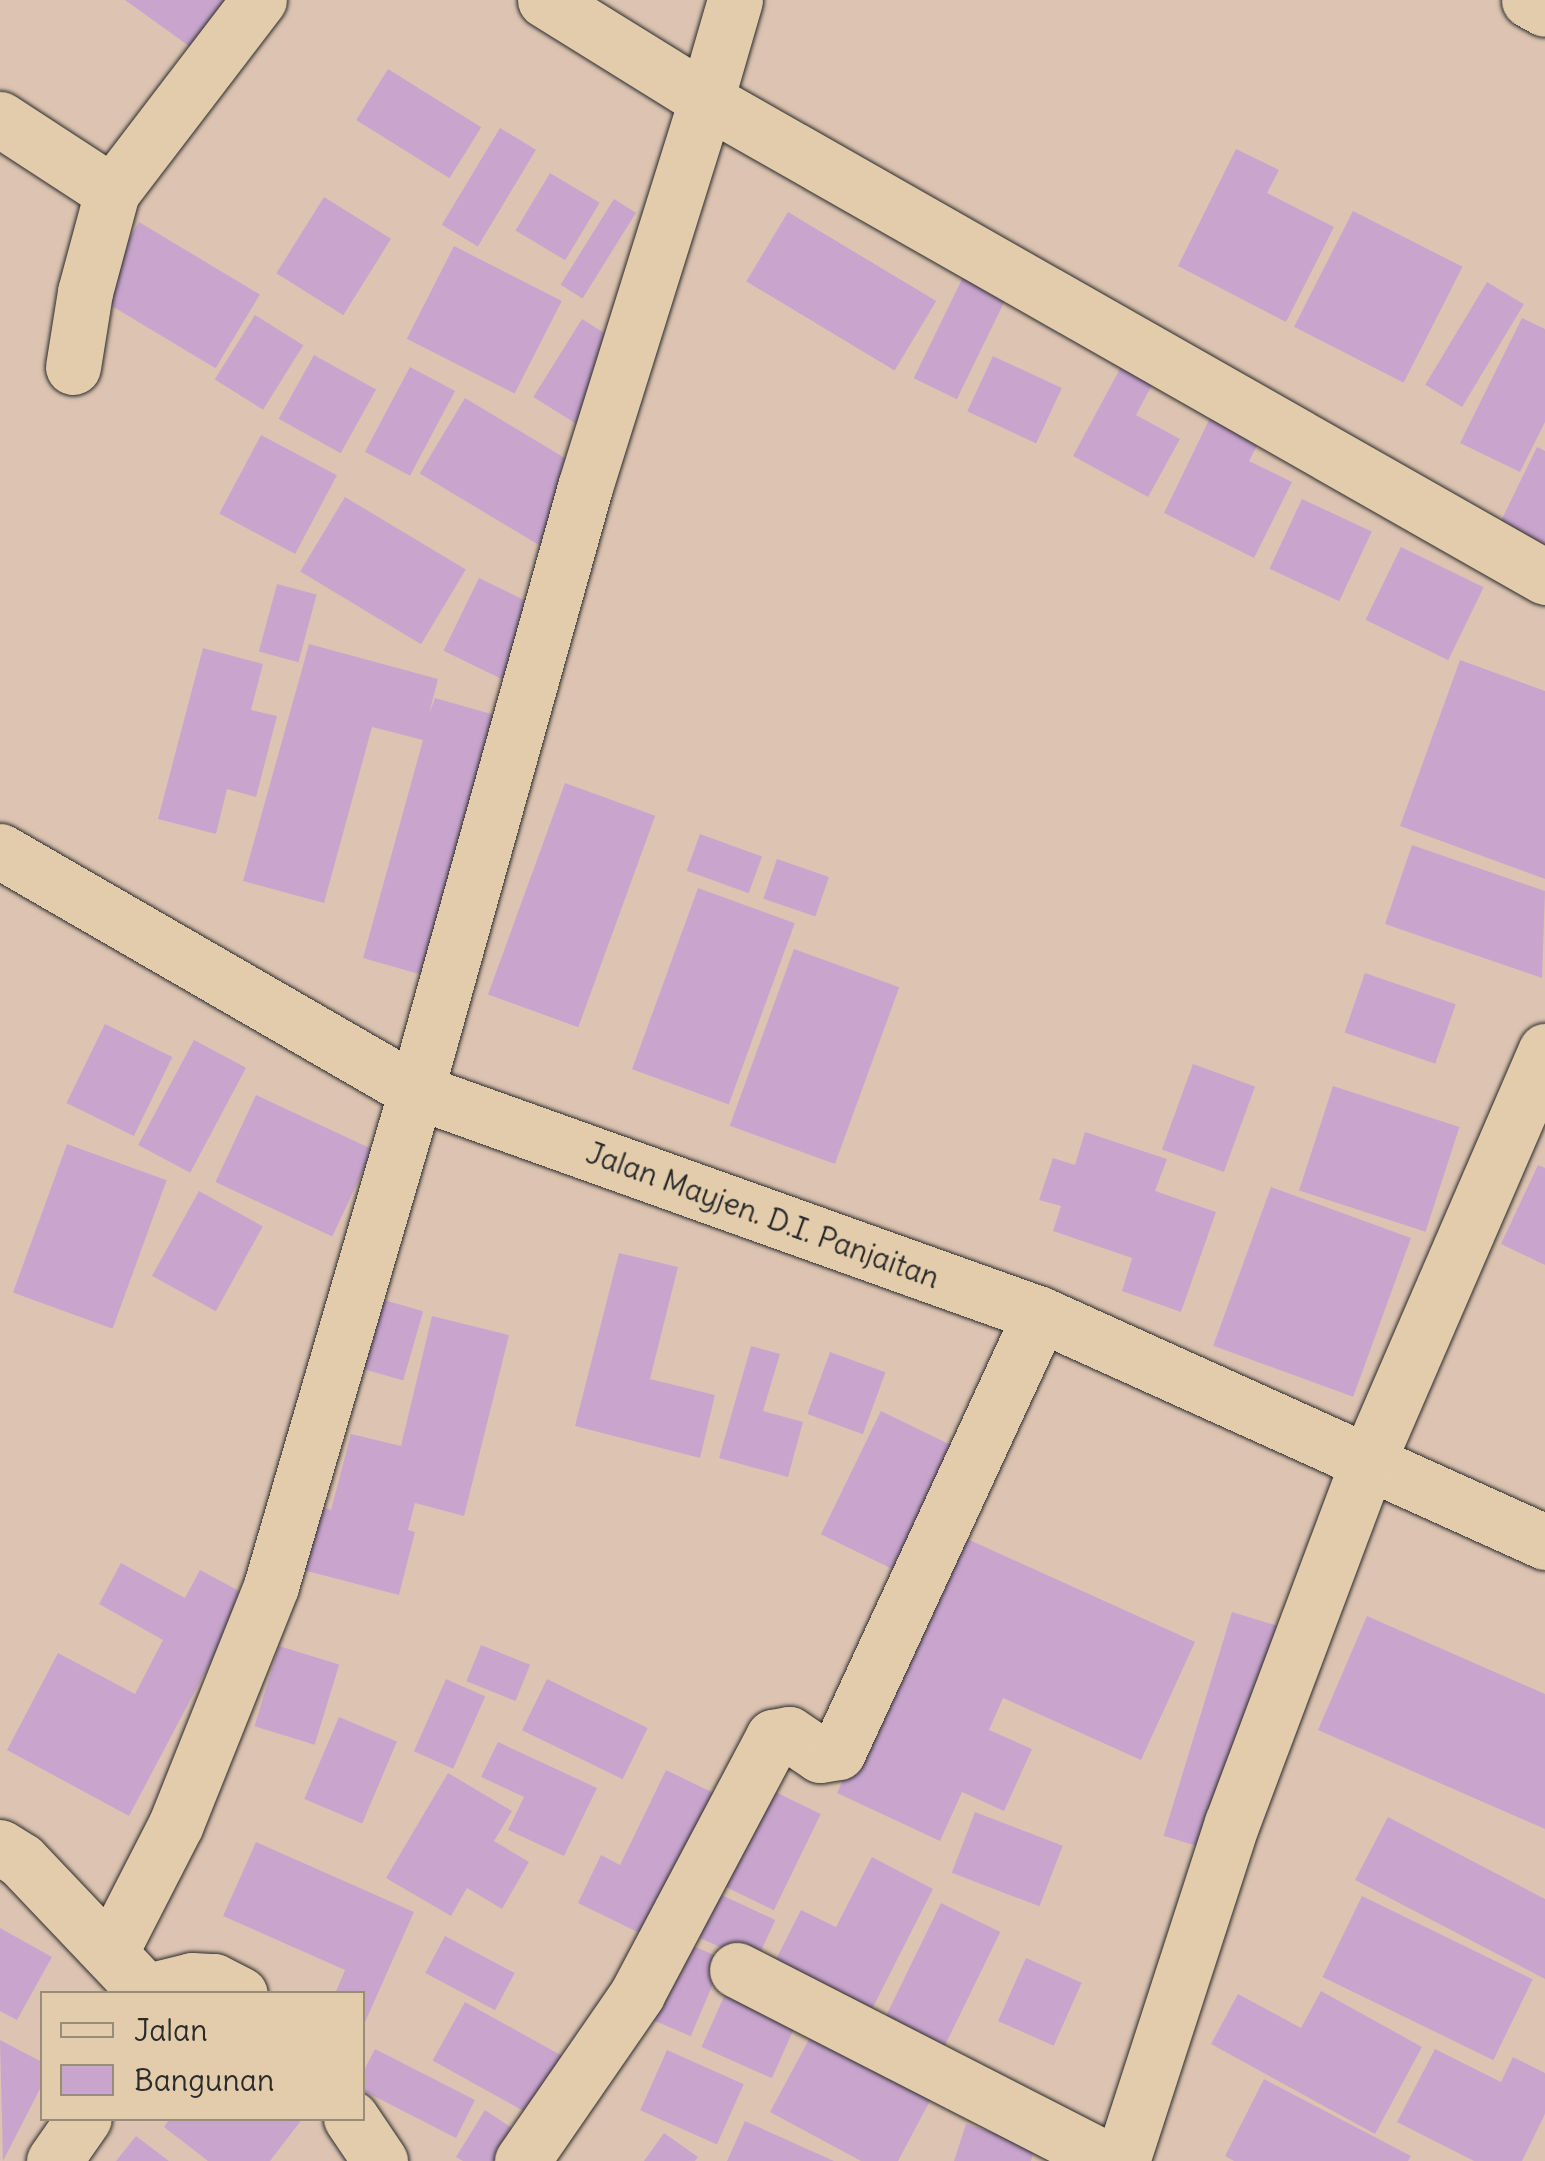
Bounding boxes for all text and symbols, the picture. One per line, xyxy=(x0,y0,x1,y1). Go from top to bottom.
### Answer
street label: Jalan Mayjen. D.I. Panjaitan xyxy=(582,1134,944,1296)
legend xyxy=(40,1991,365,2121)
text: Jalan xyxy=(134,2011,208,2049)
text: Bangunan xyxy=(134,2061,274,2099)

